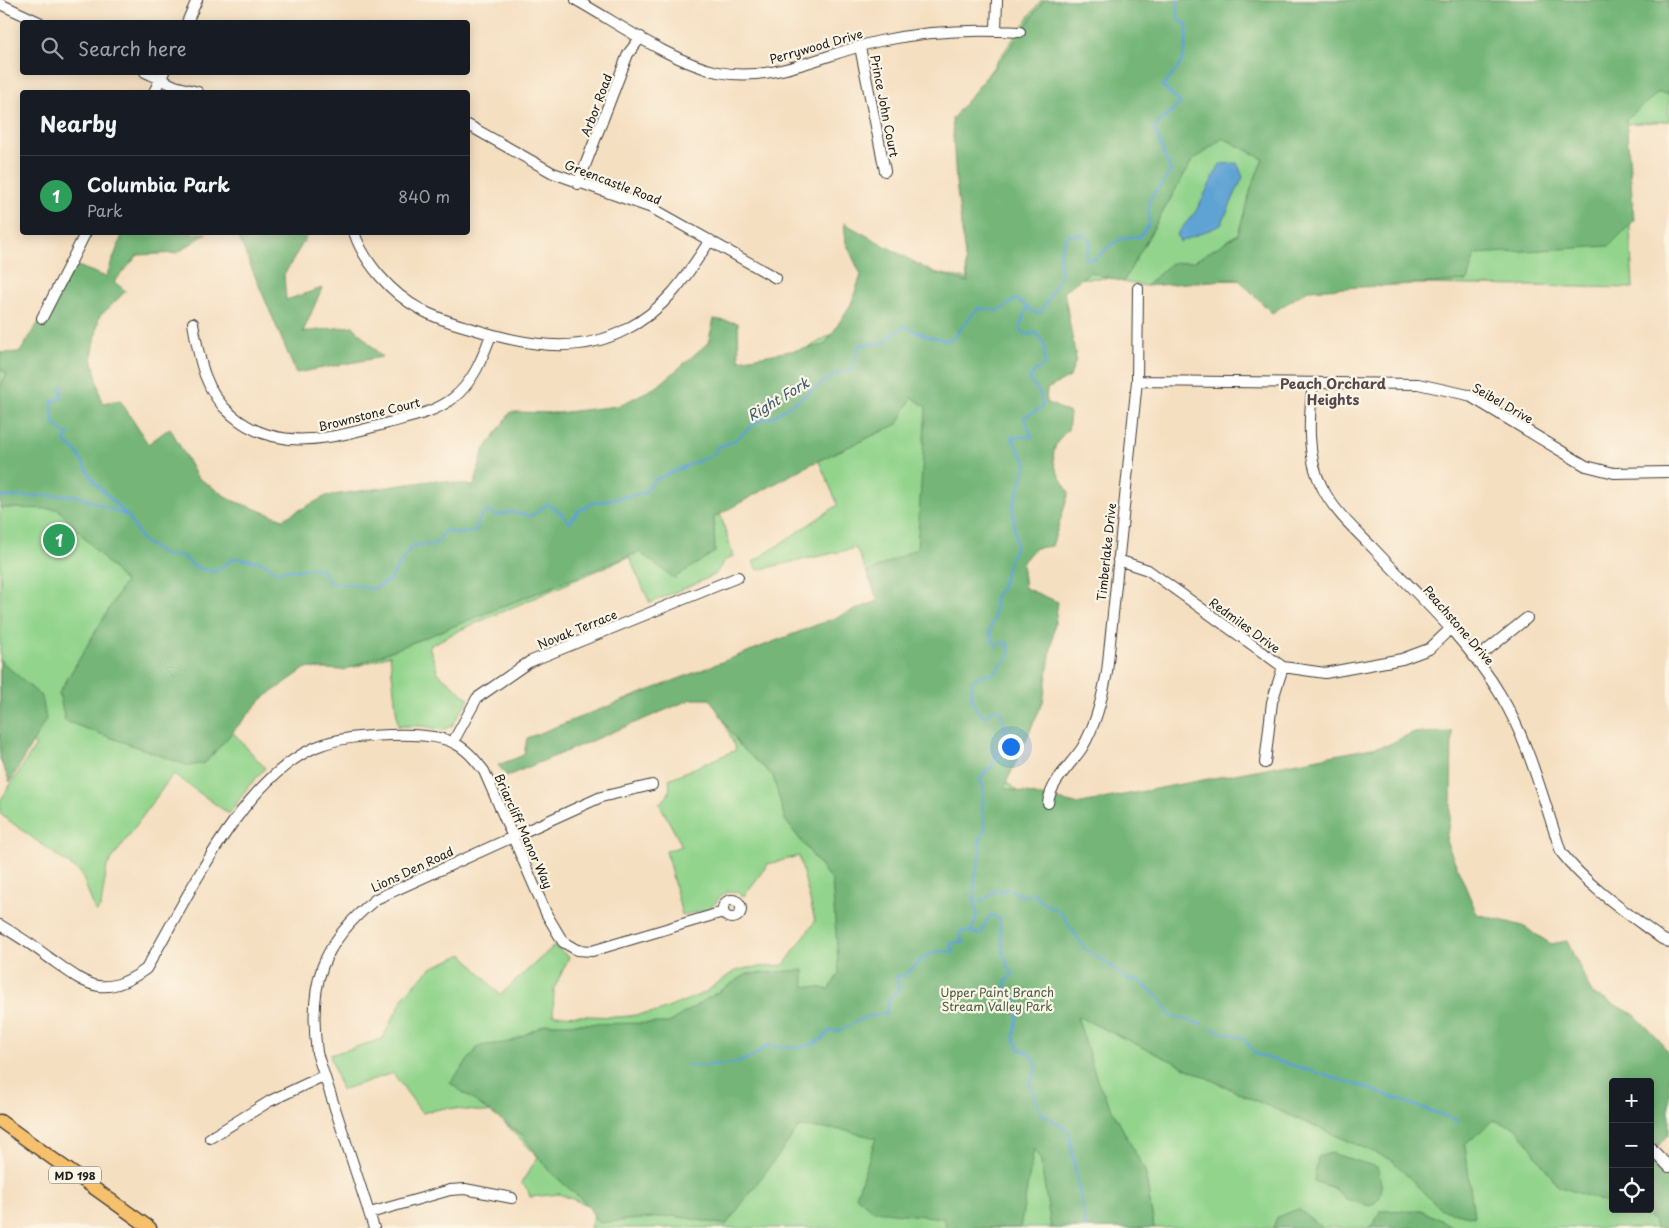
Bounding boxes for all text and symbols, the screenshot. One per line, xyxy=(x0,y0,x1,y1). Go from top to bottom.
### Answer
search box xyxy=(20,20,470,75)
street label: Perrywood Drive xyxy=(767,24,865,68)
icon: search xyxy=(38,34,66,62)
text: Search here xyxy=(78,34,187,62)
street label: Prince John Court xyxy=(866,53,904,159)
street label: Arbor Road xyxy=(576,71,616,139)
text: Nearby xyxy=(40,107,117,139)
street label: Greencastle Road xyxy=(562,155,664,209)
text: Columbia Park xyxy=(87,170,230,198)
text: 1 xyxy=(52,184,60,208)
text: 840 m xyxy=(398,184,450,208)
text: Park xyxy=(87,198,123,222)
water label: Right Fork xyxy=(743,372,814,426)
district label: Peach Orchard Heights xyxy=(1280,373,1387,410)
street label: Seibel Drive xyxy=(1469,378,1537,428)
street label: Brownstone Court xyxy=(316,393,422,435)
street label: Timberlake Drive xyxy=(1092,502,1120,602)
pin: 1 xyxy=(43,521,75,559)
street label: Peachstone Drive xyxy=(1419,581,1499,669)
street label: Redmiles Drive xyxy=(1206,593,1284,657)
street label: Novak Terrace xyxy=(534,605,620,653)
your location xyxy=(998,734,1024,760)
street label: Briarcliff Manor Way xyxy=(490,771,558,892)
street label: Lions Den Road xyxy=(368,842,456,896)
park label: Upper Paint Branch Stream Valley Park xyxy=(940,983,1054,1015)
map controls xyxy=(1609,1078,1654,1213)
button: + xyxy=(1609,1078,1654,1123)
button: − xyxy=(1609,1123,1654,1168)
road number: MD 198 xyxy=(49,1166,101,1184)
button: locate xyxy=(1609,1168,1654,1213)

